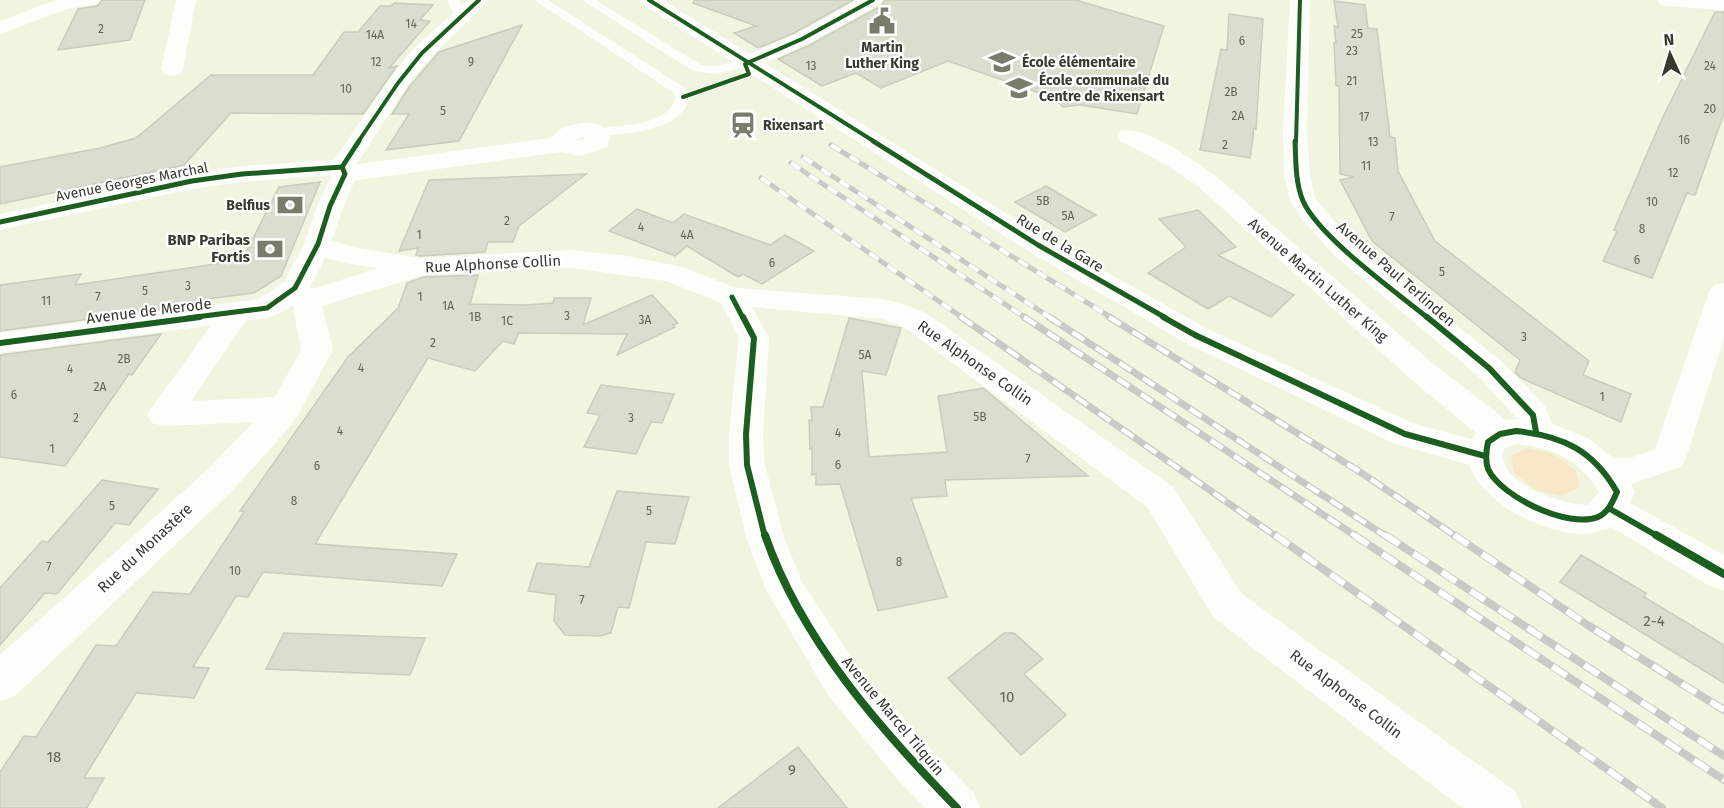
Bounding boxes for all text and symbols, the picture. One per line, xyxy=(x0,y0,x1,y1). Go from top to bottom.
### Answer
public building icon: Martin Luther King xyxy=(867,6,897,36)
house number: 14 xyxy=(405,17,417,31)
house number: 2 xyxy=(98,22,104,36)
north arrow xyxy=(1640,24,1700,84)
house number: 25 xyxy=(1351,27,1363,41)
house number: 14A xyxy=(366,28,384,42)
text: N xyxy=(1663,30,1675,49)
house number: 6 xyxy=(1239,34,1245,48)
place label: Martin Luther King xyxy=(845,39,919,72)
house number: 23 xyxy=(1346,44,1358,58)
school or university icon: École élémentaire xyxy=(987,47,1017,77)
place label: École élémentaire xyxy=(1022,53,1136,71)
house number: 12 xyxy=(370,55,382,69)
house number: 9 xyxy=(468,55,474,69)
house number: 13 xyxy=(805,59,817,73)
house number: 24 xyxy=(1704,59,1717,73)
place label: École communale du Centre de Rixensart xyxy=(1039,71,1169,105)
school or university icon: École communale du Centre de Rixensart xyxy=(1004,73,1034,103)
house number: 21 xyxy=(1347,74,1357,88)
house number: 10 xyxy=(340,82,352,96)
house number: 2B xyxy=(1224,85,1238,99)
house number: 20 xyxy=(1704,102,1717,116)
house number: 5 xyxy=(440,104,446,118)
house number: 2A xyxy=(1232,109,1245,123)
station icon: Rixensart xyxy=(728,110,758,140)
house number: 17 xyxy=(1359,110,1369,124)
place label: Rixensart xyxy=(763,117,824,134)
house number: 16 xyxy=(1678,133,1690,147)
house number: 13 xyxy=(1367,135,1379,149)
house number: 2 xyxy=(1222,138,1228,152)
street label: Avenue Georges Marchal xyxy=(54,159,210,205)
house number: 11 xyxy=(1361,159,1371,173)
house number: 12 xyxy=(1667,166,1679,180)
bank icon: Belfius xyxy=(275,190,305,220)
house number: 5B xyxy=(1036,194,1050,208)
house number: 10 xyxy=(1646,195,1658,209)
place label: Belfius xyxy=(226,197,270,214)
house number: 5A xyxy=(1062,209,1075,223)
street label: Rue de la Gare xyxy=(1013,210,1107,276)
house number: 7 xyxy=(1389,210,1395,224)
house number: 2 xyxy=(504,214,510,228)
street label: Avenue Martin Luther King xyxy=(1244,214,1392,346)
street label: Avenue Paul Terlinden xyxy=(1333,218,1459,330)
house number: 4 xyxy=(638,220,645,234)
house number: 8 xyxy=(1639,222,1646,236)
house number: 1 xyxy=(416,228,422,242)
house number: 4A xyxy=(680,228,694,242)
place label: BNP Paribas Fortis xyxy=(167,231,250,266)
bank icon: BNP Paribas Fortis xyxy=(255,234,285,264)
street label: Rue Alphonse Collin xyxy=(425,251,561,277)
house number: 6 xyxy=(1634,253,1640,267)
house number: 6 xyxy=(769,256,775,270)
house number: 5 xyxy=(1439,265,1445,279)
house number: 3 xyxy=(185,279,191,293)
house number: 5 xyxy=(142,284,148,298)
house number: 7 xyxy=(95,290,101,304)
house number: 1 xyxy=(417,290,423,304)
house number: 11 xyxy=(41,294,51,308)
street label: Avenue de Merode xyxy=(85,294,213,328)
house number: 1A xyxy=(442,299,454,313)
house number: 3 xyxy=(564,309,570,323)
house number: 1B xyxy=(469,310,481,324)
house number: 3A xyxy=(639,313,652,327)
house number: 1C xyxy=(501,314,513,328)
street label: Rue Alphonse Collin xyxy=(914,317,1036,409)
house number: 3 xyxy=(1521,330,1527,344)
house number: 2 xyxy=(430,336,436,350)
house number: 5A xyxy=(859,348,872,362)
house number: 2B xyxy=(117,352,131,366)
house number: 4 xyxy=(358,361,365,375)
house number: 4 xyxy=(67,362,74,376)
house number: 2A xyxy=(94,380,107,394)
house number: 6 xyxy=(11,388,17,402)
house number: 1 xyxy=(1599,390,1605,404)
house number: 5B xyxy=(973,410,987,424)
house number: 2 xyxy=(73,411,79,425)
house number: 3 xyxy=(628,411,634,425)
house number: 4 xyxy=(337,424,344,438)
house number: 4 xyxy=(835,426,842,440)
house number: 1 xyxy=(49,442,55,456)
house number: 7 xyxy=(1025,452,1031,466)
house number: 6 xyxy=(835,458,841,472)
house number: 6 xyxy=(314,459,320,473)
house number: 8 xyxy=(291,494,298,508)
house number: 5 xyxy=(109,499,115,513)
street label: Rue du Monastère xyxy=(94,500,196,596)
house number: 5 xyxy=(646,504,652,518)
house number: 8 xyxy=(896,555,903,569)
house number: 7 xyxy=(46,560,52,574)
house number: 10 xyxy=(229,564,241,578)
house number: 7 xyxy=(579,593,585,607)
house number: 2-4 xyxy=(1643,612,1665,630)
street label: Rue Alphonse Collin xyxy=(1286,646,1406,742)
street label: Avenue Marcel Tilquin xyxy=(838,653,948,779)
house number: 10 xyxy=(1000,688,1014,706)
house number: 18 xyxy=(47,748,61,766)
house number: 9 xyxy=(788,761,796,779)

